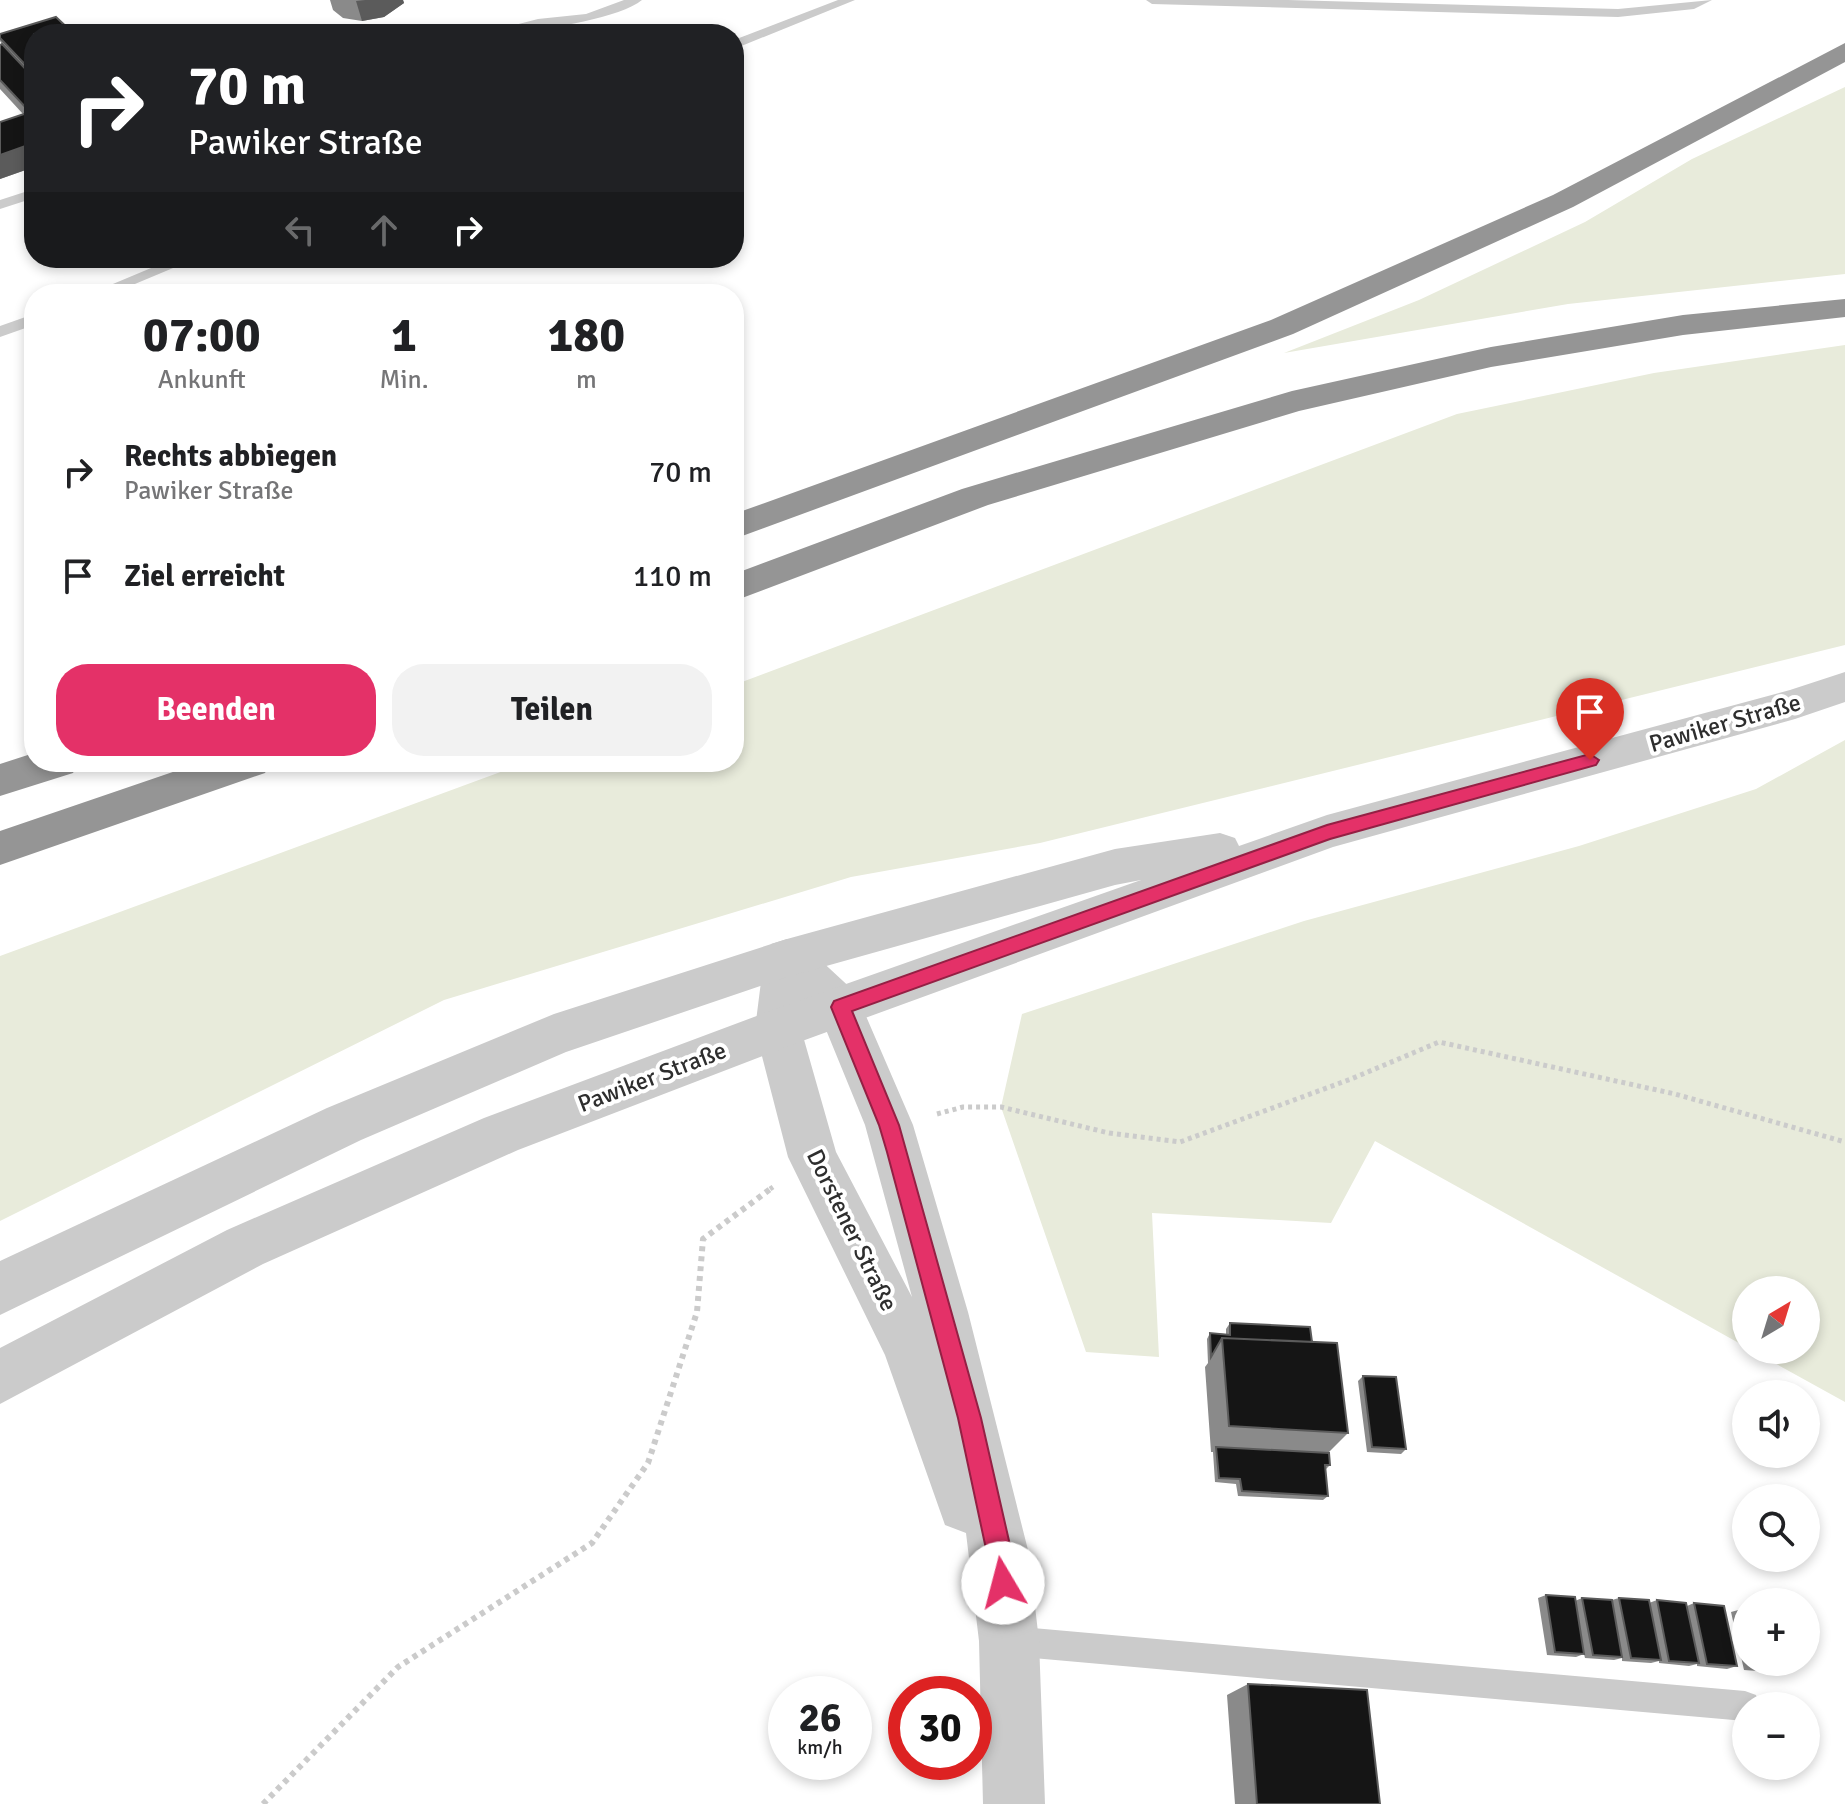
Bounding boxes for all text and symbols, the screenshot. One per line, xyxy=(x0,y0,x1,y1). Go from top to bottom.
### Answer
text: 70 m xyxy=(188,51,306,120)
icon: right xyxy=(56,56,160,160)
text: Pawiker Straße xyxy=(188,120,423,165)
icon: left xyxy=(278,208,322,252)
icon: ahead xyxy=(362,208,406,252)
icon: right xyxy=(446,208,490,252)
text: 07:00 xyxy=(143,306,261,365)
text: 1 xyxy=(391,306,417,365)
text: 180 xyxy=(547,306,625,365)
text: Ankunft xyxy=(158,364,246,396)
text: Min. xyxy=(379,364,429,396)
text: m xyxy=(576,364,597,396)
text: Rechts abbiegen xyxy=(124,438,337,475)
icon: right xyxy=(56,450,100,494)
text: 70 m xyxy=(649,454,712,491)
text: Pawiker Straße xyxy=(124,475,293,507)
icon: arrive xyxy=(56,554,100,598)
text: Ziel erreicht xyxy=(124,558,285,595)
text: 110 m xyxy=(633,558,712,595)
button: Beenden xyxy=(56,664,376,756)
button: Teilen xyxy=(392,664,712,756)
pin xyxy=(1556,678,1624,760)
street label: Pawiker Straße xyxy=(1646,687,1804,759)
icon: arrive xyxy=(1568,690,1612,734)
street label: Pawiker Straße xyxy=(574,1035,730,1119)
street label: Dorstener Straße xyxy=(800,1144,904,1316)
north arrow xyxy=(1732,1276,1820,1364)
map controls xyxy=(1732,1276,1820,1780)
button: sound xyxy=(1732,1380,1820,1468)
button: search xyxy=(1732,1484,1820,1572)
position arrow xyxy=(961,1541,1045,1625)
button: + xyxy=(1732,1588,1820,1676)
speed limit sign: 30 xyxy=(888,1676,992,1780)
button: − xyxy=(1732,1692,1820,1780)
text: 26 xyxy=(798,1693,842,1743)
text: km/h xyxy=(797,1735,843,1760)

